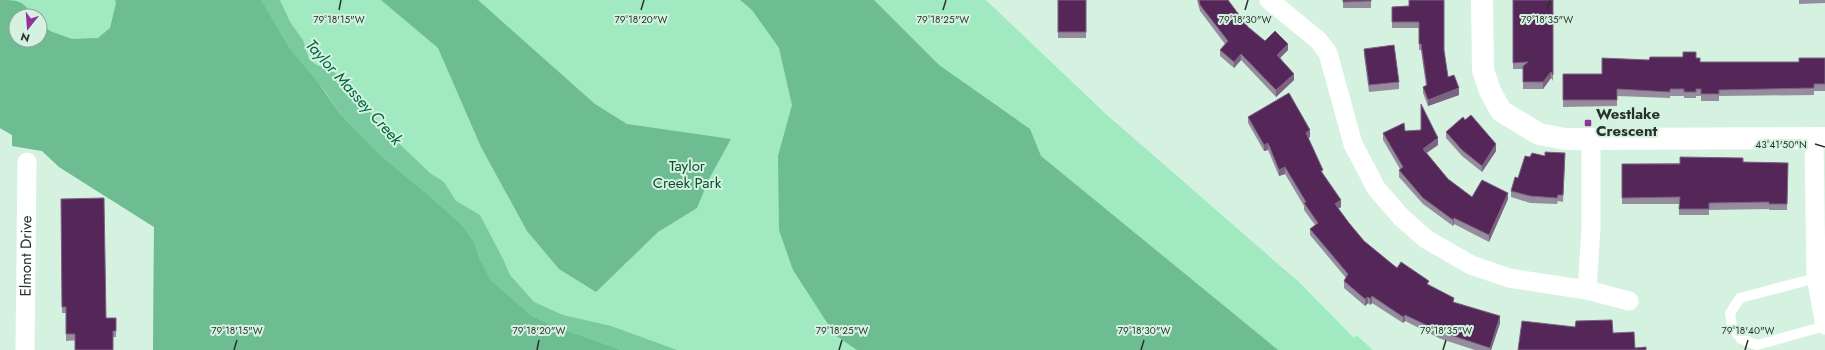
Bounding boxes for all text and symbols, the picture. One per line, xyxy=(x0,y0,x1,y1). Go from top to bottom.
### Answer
north arrow xyxy=(8,8,48,48)
text: 79°18'15"W xyxy=(313,12,365,27)
text: 79°18'20"W xyxy=(615,12,668,27)
text: 79°18'25"W xyxy=(917,12,969,27)
text: 79°18'30"W xyxy=(1219,12,1271,27)
text: 79°18'35"W xyxy=(1521,12,1573,27)
text: N xyxy=(19,29,32,46)
water label: Taylor Massey Creek xyxy=(300,34,409,151)
place label: Westlake Crescent xyxy=(1596,103,1661,142)
marker: Westlake Crescent xyxy=(1583,118,1593,128)
text: 43°41'50"N xyxy=(1755,137,1807,152)
park label: Taylor Creek Park xyxy=(653,155,722,194)
street label: Elmont Drive xyxy=(15,215,37,297)
text: 79°18'15"W xyxy=(211,323,263,338)
text: 79°18'20"W xyxy=(513,323,566,338)
text: 79°18'25"W xyxy=(816,323,868,338)
text: 79°18'30"W xyxy=(1118,323,1170,338)
text: 79°18'35"W xyxy=(1420,323,1472,338)
text: 79°18'40"W xyxy=(1722,323,1775,338)

